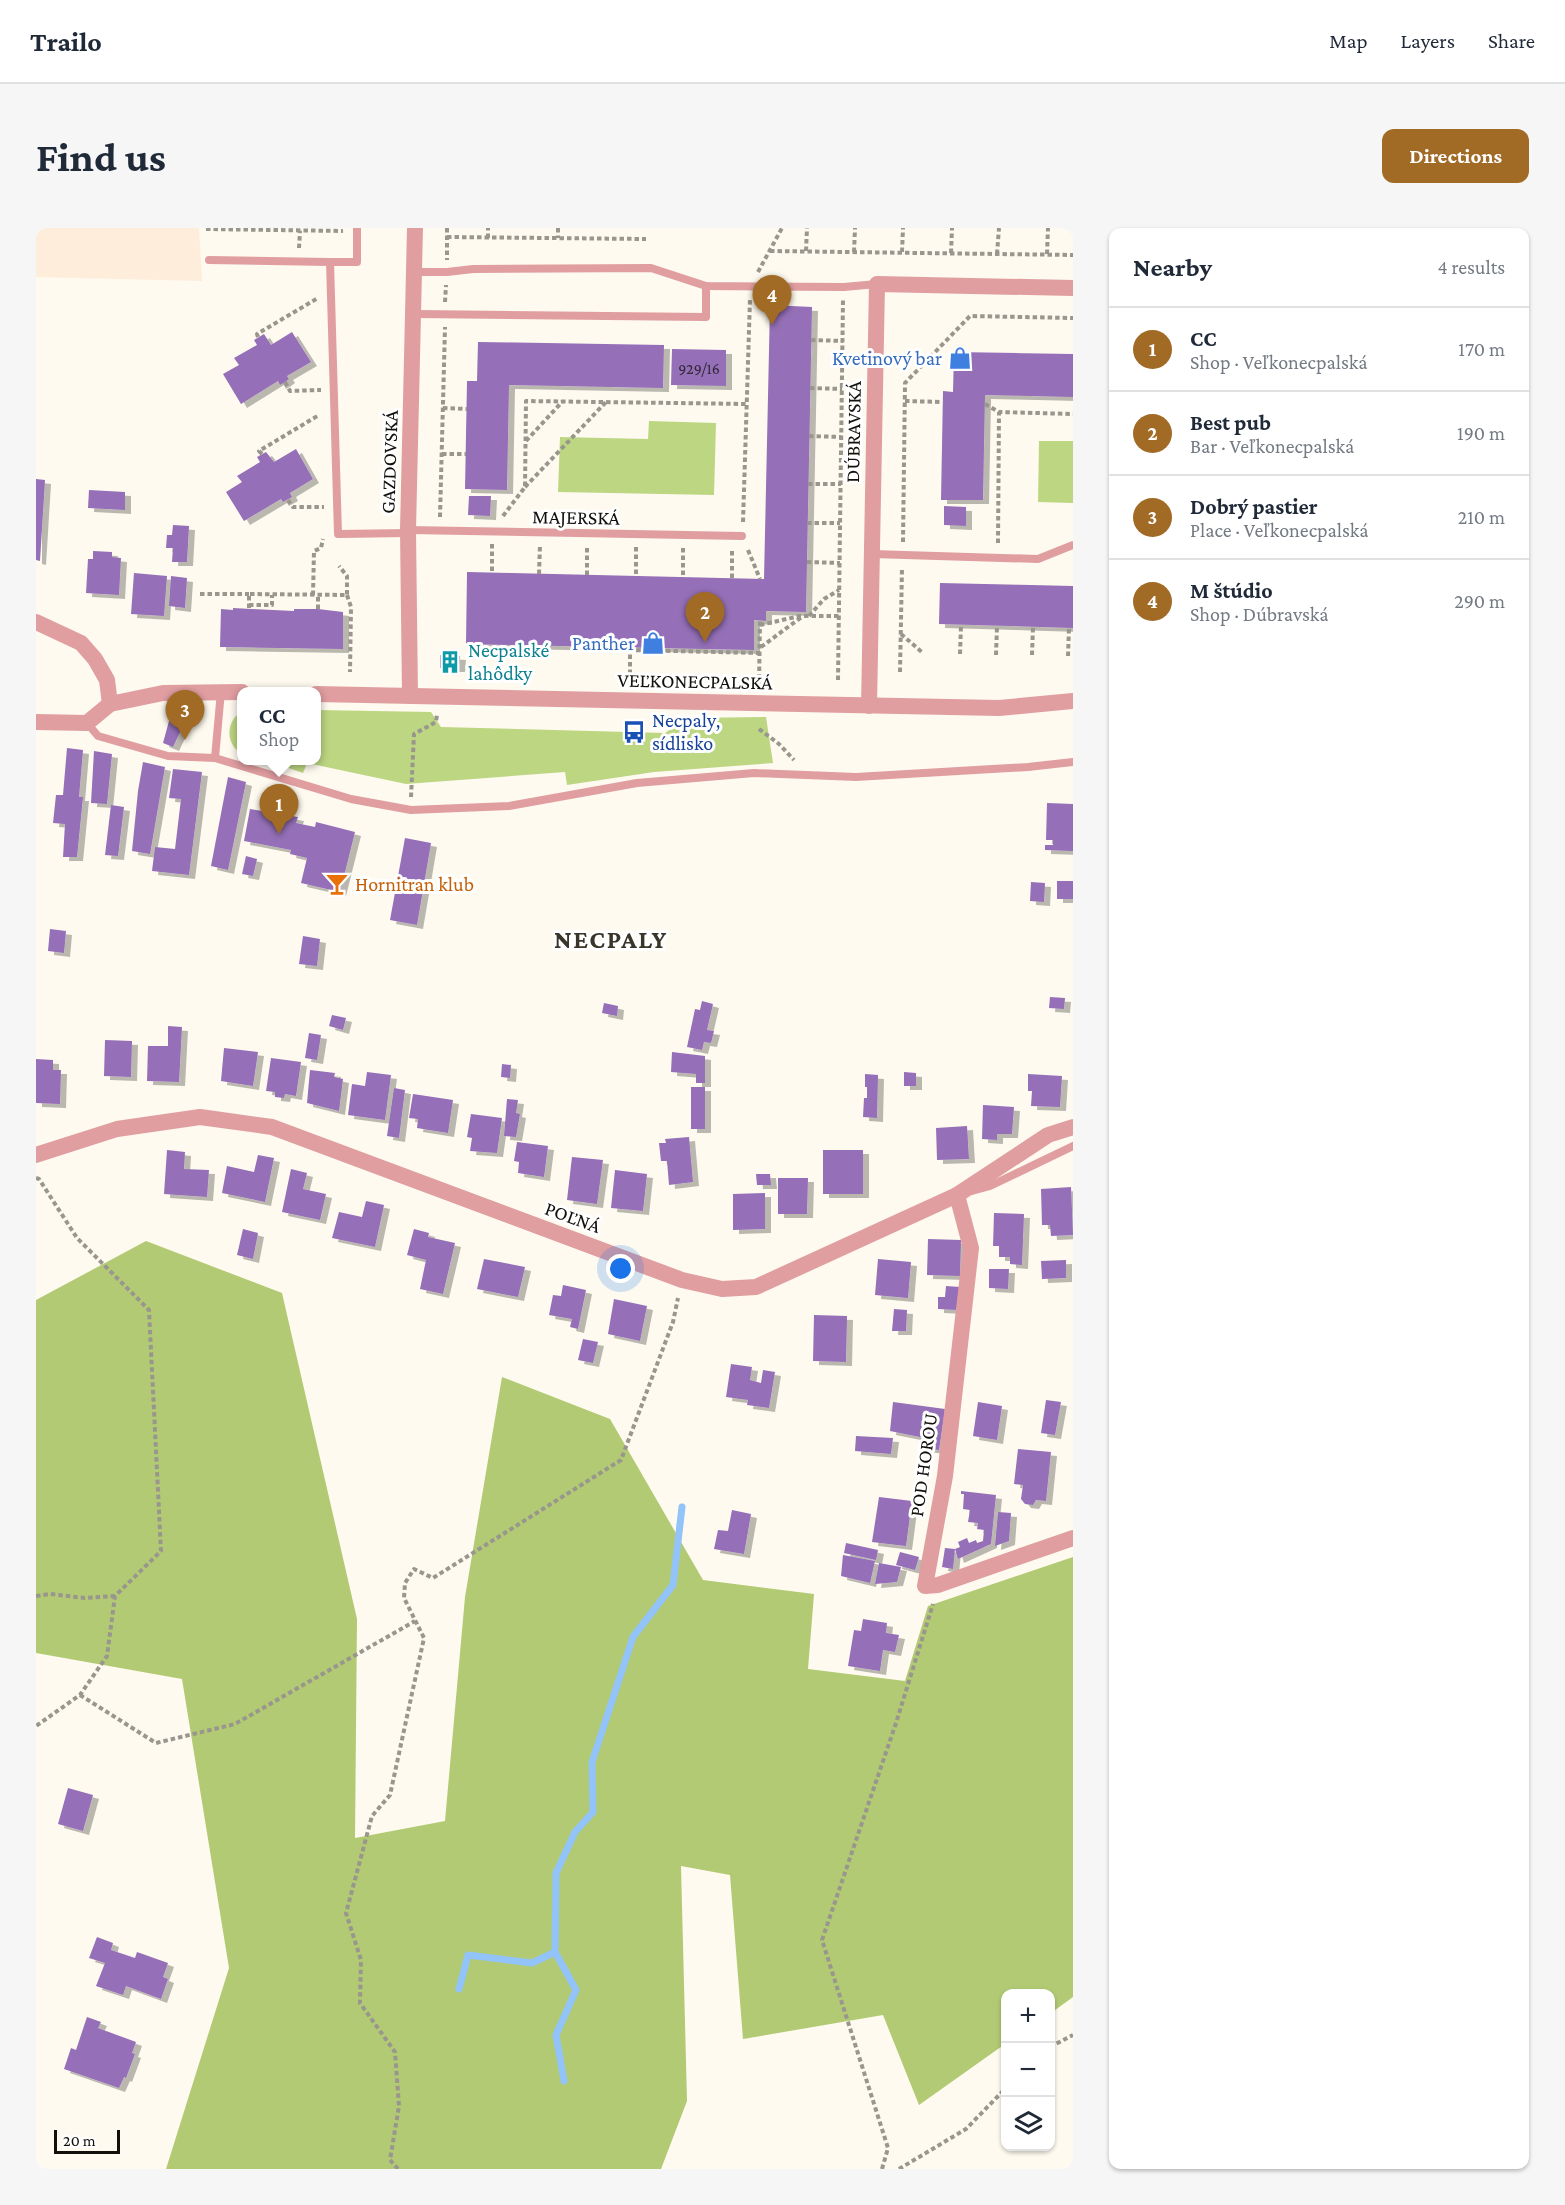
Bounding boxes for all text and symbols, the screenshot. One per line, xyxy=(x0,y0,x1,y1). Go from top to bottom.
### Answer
text: Trailo xyxy=(30,26,102,57)
text: Map xyxy=(1329,29,1368,53)
text: Layers xyxy=(1401,29,1455,53)
text: Share xyxy=(1488,29,1535,53)
button: Directions xyxy=(1382,129,1529,183)
text: Find us xyxy=(36,133,166,180)
text: Nearby xyxy=(1133,253,1212,282)
text: 4 results xyxy=(1438,256,1505,278)
pin: 4 xyxy=(752,276,792,325)
text: CC xyxy=(1190,326,1217,351)
text: 1 xyxy=(1149,338,1156,360)
text: 170 m xyxy=(1458,338,1505,360)
shop icon: Kvetinový bar xyxy=(947,345,973,371)
place label: Kvetinový bar xyxy=(832,347,942,370)
text: Shop · Veľkonecpalská xyxy=(1190,351,1367,373)
house number: 929/16 xyxy=(678,360,720,377)
street label: DÚBRAVSKÁ xyxy=(841,380,865,483)
street label: GAZDOVSKÁ xyxy=(376,409,402,514)
text: Best pub xyxy=(1190,410,1271,435)
text: 2 xyxy=(1147,422,1158,444)
text: 190 m xyxy=(1457,422,1505,444)
text: Bar · Veľkonecpalská xyxy=(1190,435,1354,457)
text: Dobrý pastier xyxy=(1190,494,1318,519)
street label: MAJERSKÁ xyxy=(532,505,621,530)
text: 3 xyxy=(1148,506,1157,528)
text: 210 m xyxy=(1458,506,1505,528)
text: Place · Veľkonecpalská xyxy=(1190,519,1369,541)
text: M štúdio xyxy=(1190,578,1273,603)
text: 4 xyxy=(1147,590,1158,612)
text: 290 m xyxy=(1454,590,1505,612)
pin: 2 xyxy=(686,592,724,642)
text: Shop · Dúbravská xyxy=(1190,603,1329,625)
shop icon: Panther xyxy=(640,630,666,656)
place label: Panther xyxy=(572,632,635,654)
place label: Necpalské lahôdky xyxy=(468,639,549,685)
building icon: Necpalské lahôdky xyxy=(437,649,463,675)
street label: VEĽKONECPALSKÁ xyxy=(617,669,773,693)
popup xyxy=(237,687,321,765)
pin: 3 xyxy=(166,690,204,740)
text: CC xyxy=(259,703,285,728)
place label: Necpaly, sídlisko xyxy=(652,709,720,754)
bus stop icon: Necpaly, sídlisko xyxy=(621,719,647,745)
text: Shop xyxy=(259,728,299,750)
pin: 1 xyxy=(260,784,298,834)
bar icon: Hornitran klub xyxy=(324,871,350,897)
place label: Hornitran klub xyxy=(355,873,474,895)
district label: NECPALY xyxy=(554,925,668,954)
street label: POĽNÁ xyxy=(542,1197,605,1237)
your location xyxy=(606,1254,635,1283)
street label: POD HOROU xyxy=(905,1412,941,1518)
map controls xyxy=(1001,1989,1055,2151)
button: + xyxy=(1001,1989,1055,2043)
button: − xyxy=(1001,2043,1055,2097)
button: layers xyxy=(1001,2097,1055,2151)
scale bar xyxy=(54,2127,120,2154)
text: 20 m xyxy=(63,2132,96,2149)

